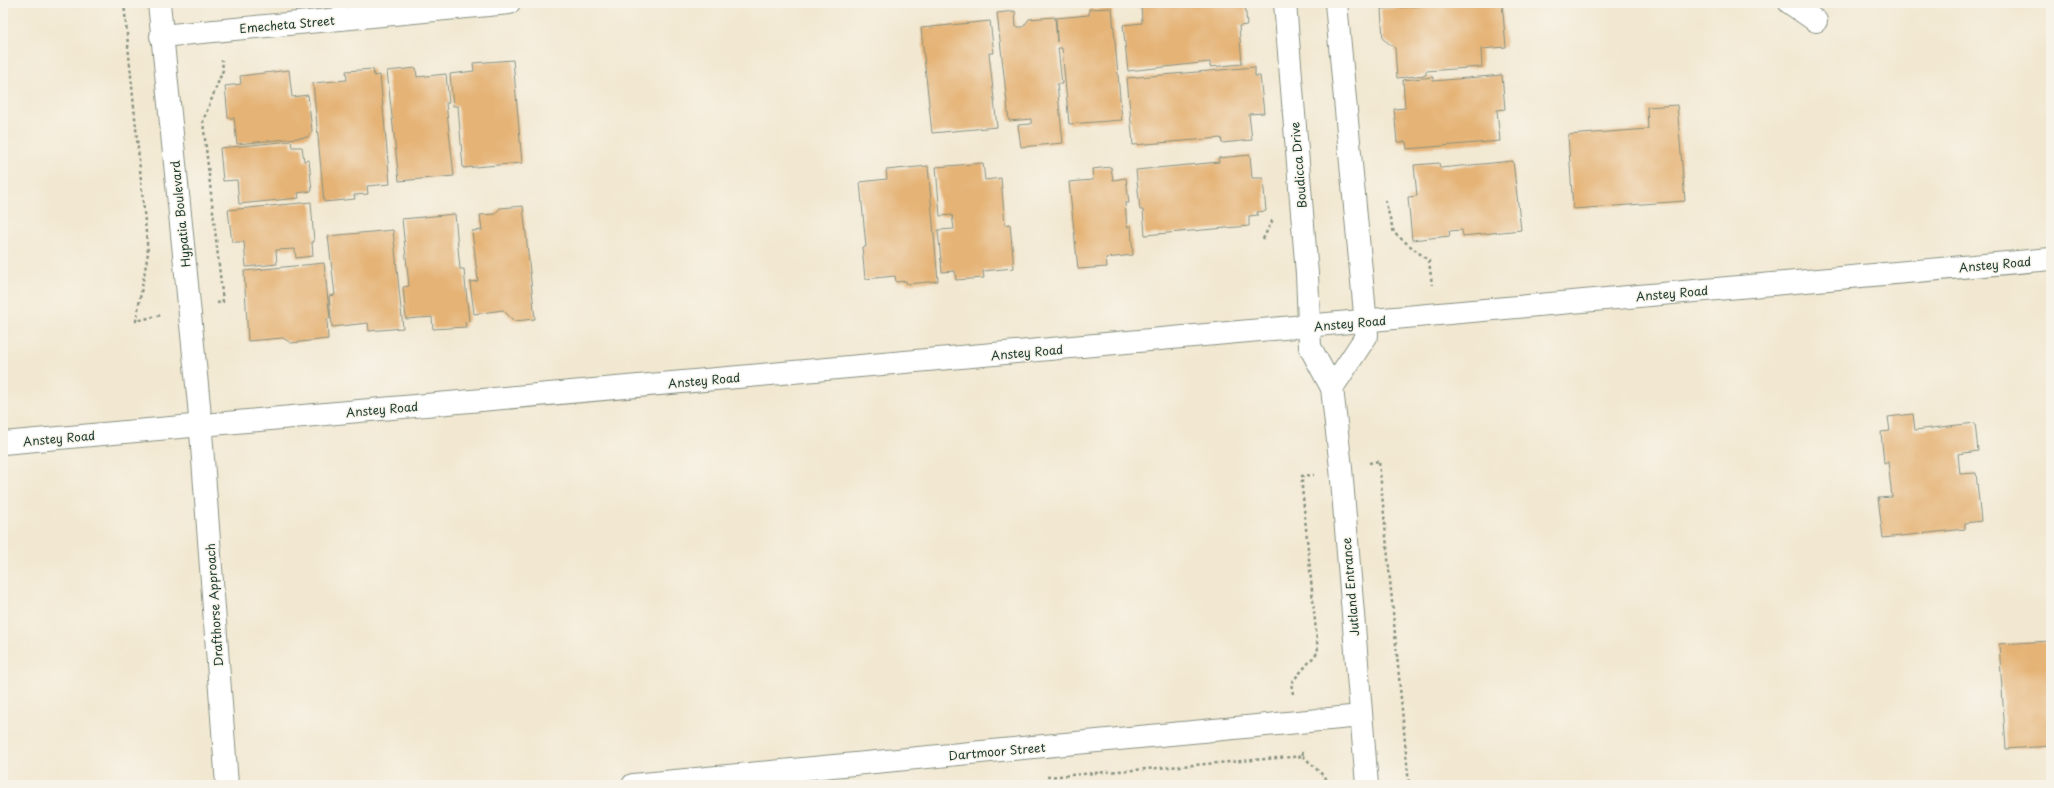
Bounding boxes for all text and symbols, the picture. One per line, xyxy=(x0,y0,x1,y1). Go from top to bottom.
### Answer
street label: Emecheta Street xyxy=(239,11,336,37)
street label: Boudicca Drive xyxy=(1285,121,1311,209)
street label: Hypatia Boulevard xyxy=(165,159,195,268)
street label: Anstey Road xyxy=(1958,252,2032,276)
street label: Anstey Road xyxy=(1635,281,1709,305)
street label: Anstey Road xyxy=(1313,311,1387,335)
street label: Anstey Road xyxy=(990,340,1064,364)
street label: Anstey Road xyxy=(667,368,741,392)
street label: Anstey Road xyxy=(345,397,419,421)
street label: Anstey Road xyxy=(22,426,96,450)
street label: Jutland Entrance xyxy=(1337,537,1363,637)
street label: Drafthorse Approach xyxy=(201,543,227,667)
street label: Dartmoor Street xyxy=(948,738,1046,764)

